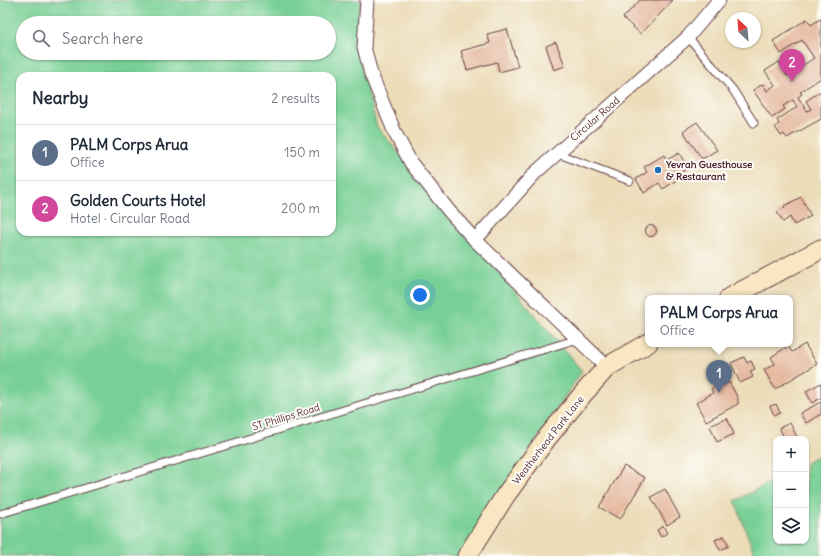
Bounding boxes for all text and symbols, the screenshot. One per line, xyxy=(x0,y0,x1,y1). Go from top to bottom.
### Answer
north arrow xyxy=(725,12,761,48)
search box xyxy=(16,16,336,60)
icon: search xyxy=(30,27,52,49)
text: Search here xyxy=(62,29,143,48)
pin: 2 xyxy=(779,49,805,82)
text: Nearby xyxy=(32,87,88,109)
text: 2 results xyxy=(271,90,320,107)
street label: Circular Road xyxy=(567,94,623,144)
text: PALM Corps Arua xyxy=(70,135,188,154)
text: 1 xyxy=(42,144,48,161)
text: 150 m xyxy=(284,144,320,161)
text: Office xyxy=(70,154,105,171)
place label: Yevrah Guesthouse & Restaurant xyxy=(665,158,753,183)
marker: Yevrah Guesthouse & Restaurant xyxy=(653,165,663,175)
text: Golden Courts Hotel xyxy=(70,191,206,210)
text: 2 xyxy=(41,200,49,217)
text: 200 m xyxy=(281,200,320,217)
text: Hotel · Circular Road xyxy=(70,210,190,227)
your location xyxy=(410,285,430,305)
popup xyxy=(645,295,793,347)
text: PALM Corps Arua xyxy=(660,303,778,322)
text: Office xyxy=(660,322,695,339)
pin: 1 xyxy=(706,360,732,393)
street label: Weatherhead Park Lane xyxy=(509,393,587,487)
street label: ST Phillips Road xyxy=(251,401,321,433)
map controls xyxy=(773,436,809,544)
button: + xyxy=(773,436,809,472)
button: − xyxy=(773,472,809,508)
button: layers xyxy=(773,508,809,544)

